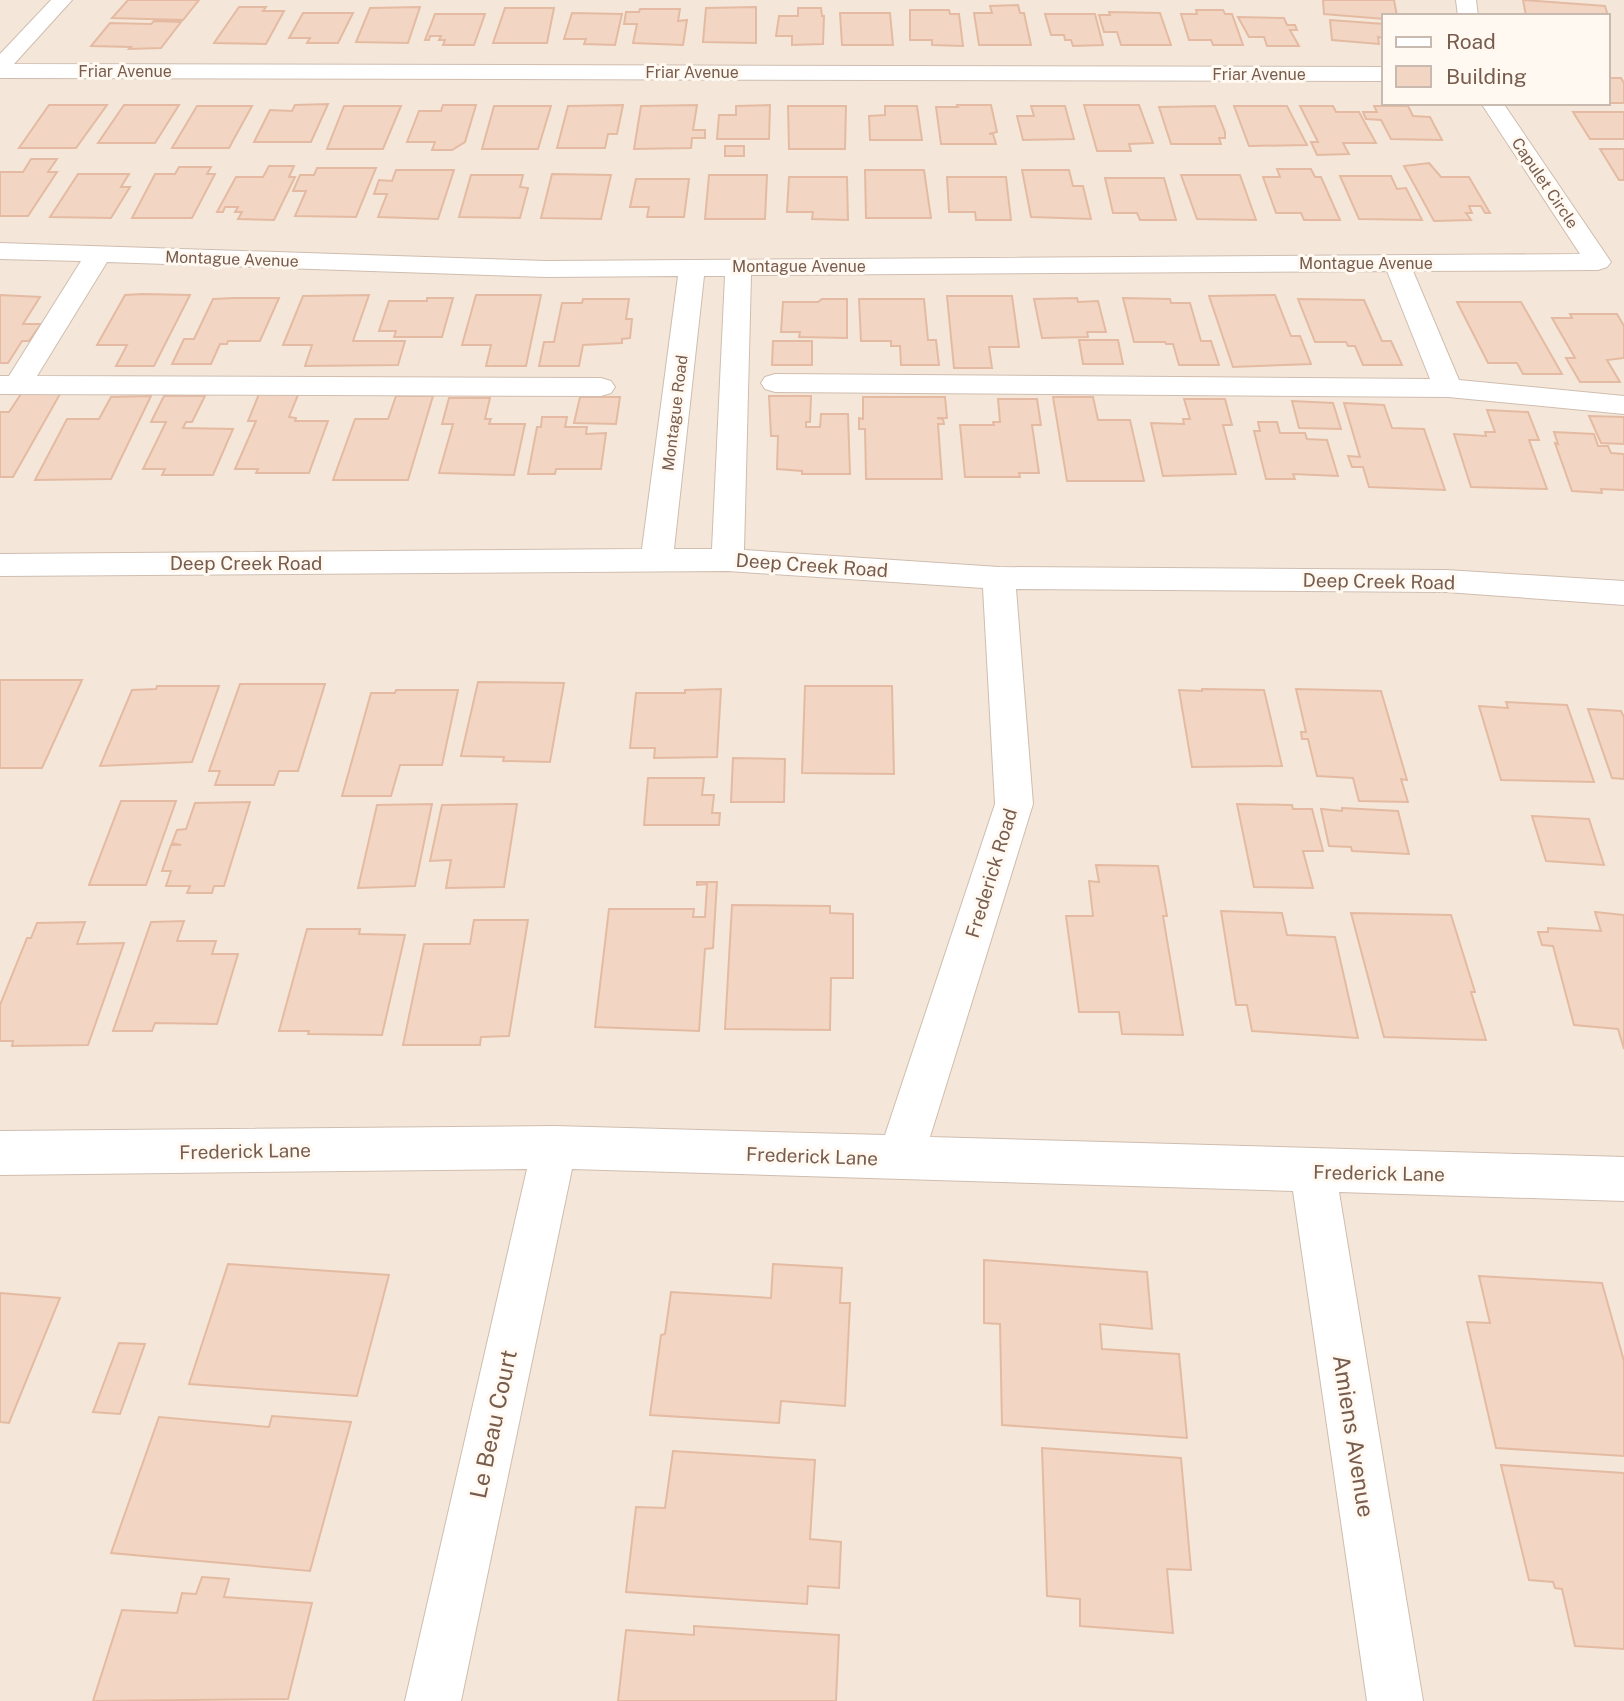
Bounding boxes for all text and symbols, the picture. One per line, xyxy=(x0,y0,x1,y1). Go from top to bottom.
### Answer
legend xyxy=(1382,14,1610,105)
text: Road xyxy=(1446,29,1496,54)
street label: Friar Avenue xyxy=(78,62,172,81)
street label: Friar Avenue xyxy=(645,63,739,82)
text: Building xyxy=(1446,64,1527,89)
street label: Friar Avenue xyxy=(1212,65,1306,84)
street label: Capulet Circle xyxy=(1508,134,1582,232)
street label: Montague Avenue xyxy=(165,247,299,271)
street label: Montague Avenue xyxy=(1299,254,1433,273)
street label: Montague Avenue xyxy=(732,257,866,276)
street label: Montague Road xyxy=(658,354,692,472)
street label: Deep Creek Road xyxy=(735,549,889,581)
street label: Deep Creek Road xyxy=(170,552,322,574)
street label: Deep Creek Road xyxy=(1302,569,1456,593)
street label: Frederick Road xyxy=(961,806,1021,940)
street label: Frederick Lane xyxy=(179,1139,311,1163)
street label: Frederick Lane xyxy=(746,1143,878,1169)
street label: Frederick Lane xyxy=(1313,1161,1445,1185)
street label: Le Beau Court xyxy=(464,1347,522,1501)
street label: Amiens Avenue xyxy=(1328,1353,1380,1519)

